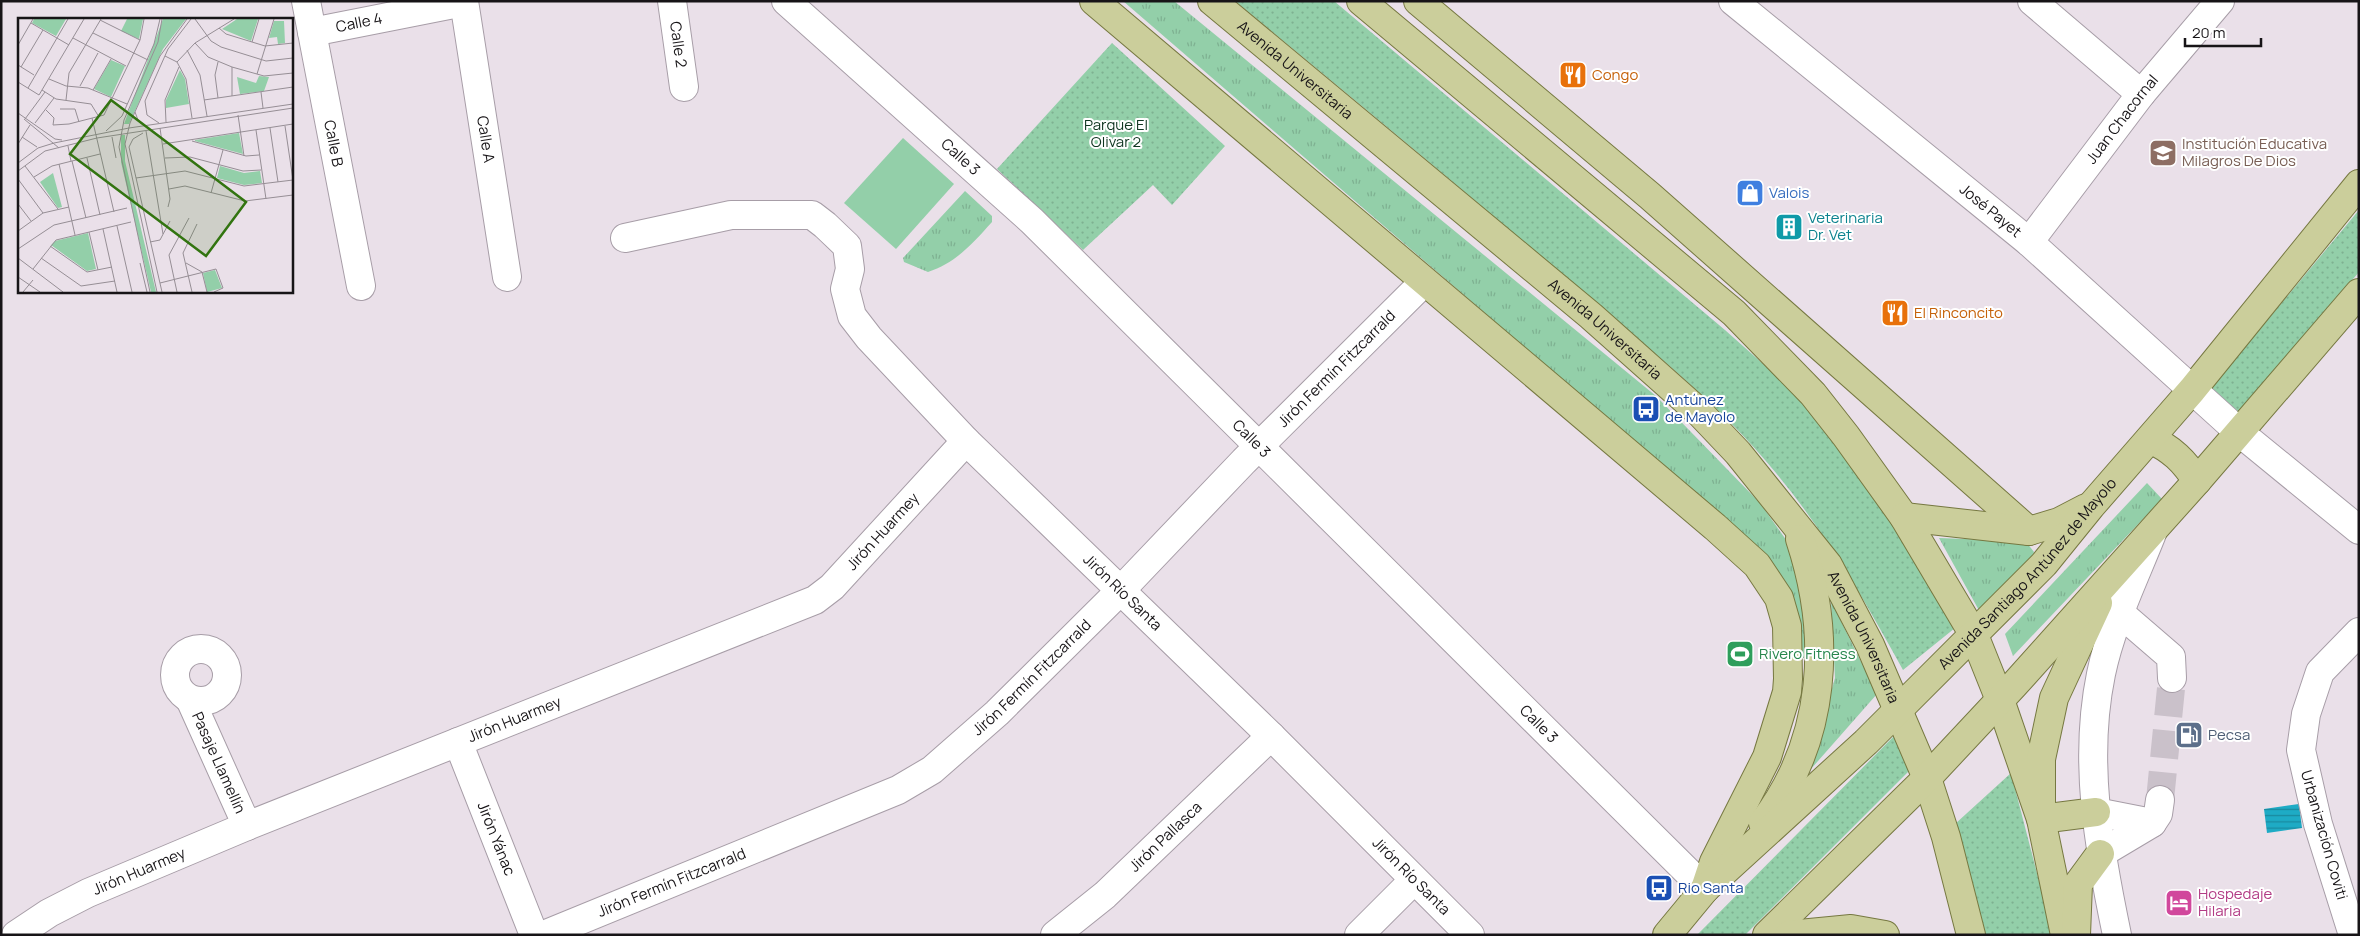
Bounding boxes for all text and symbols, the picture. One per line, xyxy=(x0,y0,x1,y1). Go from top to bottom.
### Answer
street label: Calle 4 xyxy=(334,7,384,37)
street label: Avenida Universitaria xyxy=(1233,15,1358,124)
scale bar xyxy=(2185,15,2261,47)
inset map xyxy=(18,18,292,292)
street label: Calle 2 xyxy=(665,20,692,69)
text: 20 m xyxy=(2192,22,2225,43)
restaurant icon: Congo xyxy=(1558,60,1588,90)
place label: Congo xyxy=(1592,64,1638,85)
street label: Juan Chacornal xyxy=(2081,70,2163,168)
street label: Calle A xyxy=(472,114,500,165)
park label: Parque El Olivar 2 xyxy=(1084,114,1148,152)
street label: Calle B xyxy=(319,118,349,168)
street label: Calle 3 xyxy=(937,133,985,180)
place label: Institución Educativa Milagros De Dios xyxy=(2182,133,2327,171)
school or university icon: Institución Educativa Milagros De Dios xyxy=(2148,138,2178,168)
shop icon: Valois xyxy=(1735,178,1765,208)
street label: José Payet xyxy=(1955,179,2026,242)
place label: Valois xyxy=(1769,182,1810,203)
place label: Veterinaria Dr. Vet xyxy=(1808,207,1883,245)
building icon: Veterinaria Dr. Vet xyxy=(1774,212,1804,242)
street label: Avenida Universitaria xyxy=(1544,274,1667,384)
restaurant icon: El Rinconcito xyxy=(1880,298,1910,328)
place label: El Rinconcito xyxy=(1914,302,2003,323)
street label: Jirón Fermín Fitzcarrald xyxy=(1273,305,1400,432)
place label: Antúnez de Mayolo xyxy=(1665,389,1735,427)
bus stop icon: Antúnez de Mayolo xyxy=(1631,394,1661,424)
street label: Calle 3 xyxy=(1228,415,1275,462)
street label: Avenida Santiago Antúnez de Mayolo xyxy=(1933,473,2121,674)
street label: Jirón Huarmey xyxy=(841,488,924,575)
street label: Jirón Río Santa xyxy=(1079,549,1167,635)
street label: Avenida Universitaria xyxy=(1823,567,1905,706)
street label: Jirón Fermín Fitzcarrald xyxy=(967,614,1096,740)
sports icon: Rivero Fitness xyxy=(1725,639,1755,669)
place label: Rivero Fitness xyxy=(1759,643,1856,664)
street label: Jirón Huarmey xyxy=(465,691,564,747)
street label: Calle 3 xyxy=(1515,700,1563,747)
street label: Pasaje Llamellín xyxy=(187,709,251,817)
fuel station icon: Pecsa xyxy=(2174,720,2204,750)
place label: Pecsa xyxy=(2208,724,2250,745)
street label: Urbanización Coviti xyxy=(2296,768,2353,902)
street label: Jirón Pallasca xyxy=(1124,797,1206,876)
street label: Jirón Yánac xyxy=(473,799,521,879)
street label: Jirón Río Santa xyxy=(1368,832,1455,920)
street label: Jirón Huarmey xyxy=(89,842,189,900)
street label: Jirón Fermín Fitzcarrald xyxy=(594,842,749,922)
bus stop icon: Rio Santa xyxy=(1644,873,1674,903)
place label: Rio Santa xyxy=(1678,877,1744,898)
place label: Hospedaje Hilaria xyxy=(2198,883,2273,921)
hotel icon: Hospedaje Hilaria xyxy=(2164,888,2194,918)

